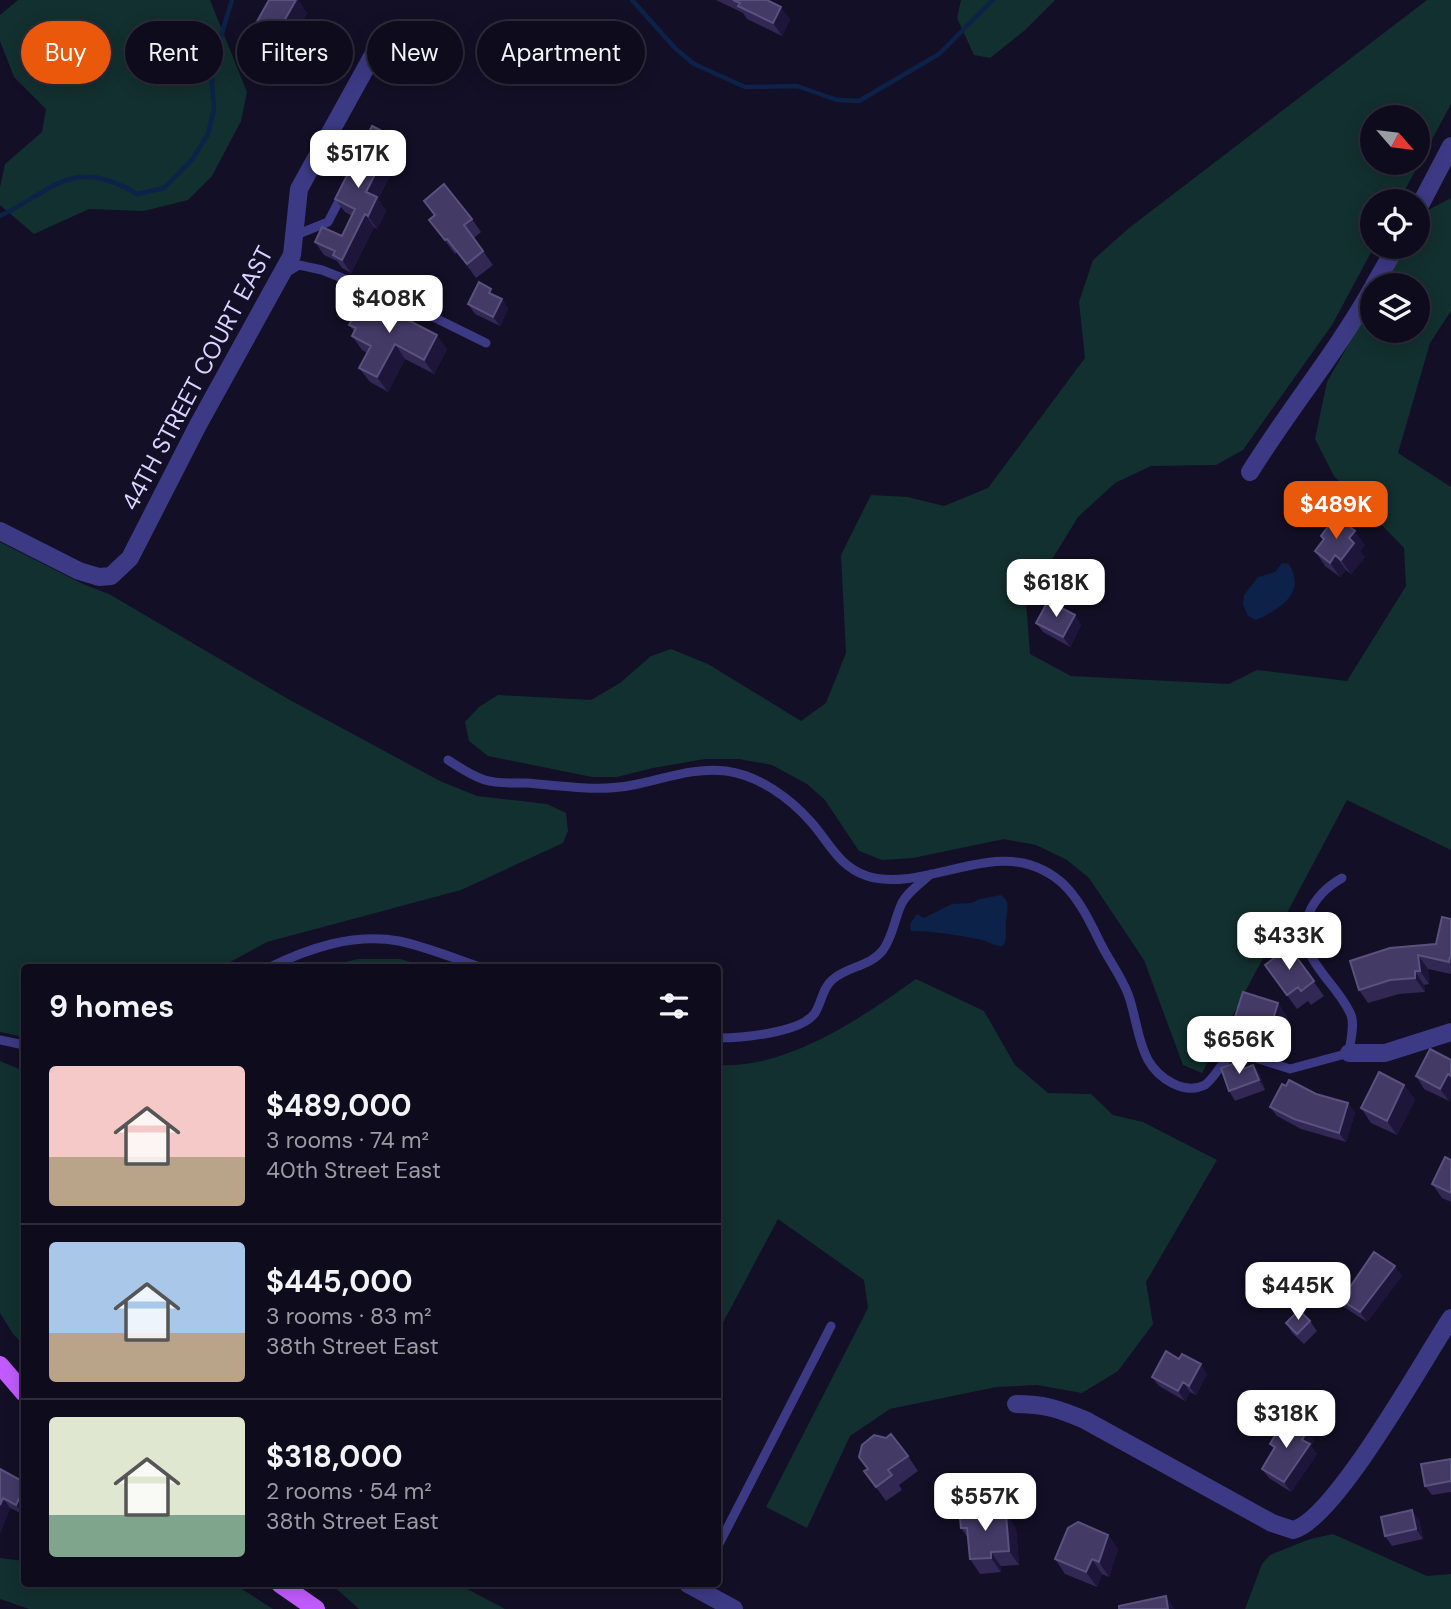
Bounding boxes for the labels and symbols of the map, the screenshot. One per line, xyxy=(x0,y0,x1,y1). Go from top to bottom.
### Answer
north arrow xyxy=(1360,105,1430,175)
pin: $517K xyxy=(309,130,407,190)
street label: 44TH STREET COURT EAST xyxy=(114,241,280,515)
pin: $408K xyxy=(340,276,438,335)
pin: $489K xyxy=(1287,482,1385,541)
pin: $618K xyxy=(1007,560,1105,619)
pin: $433K xyxy=(1240,912,1338,972)
pin: $656K xyxy=(1190,1016,1288,1076)
pin: $445K xyxy=(1249,1262,1347,1322)
pin: $318K xyxy=(1237,1390,1335,1450)
pin: $557K xyxy=(936,1474,1034,1533)

